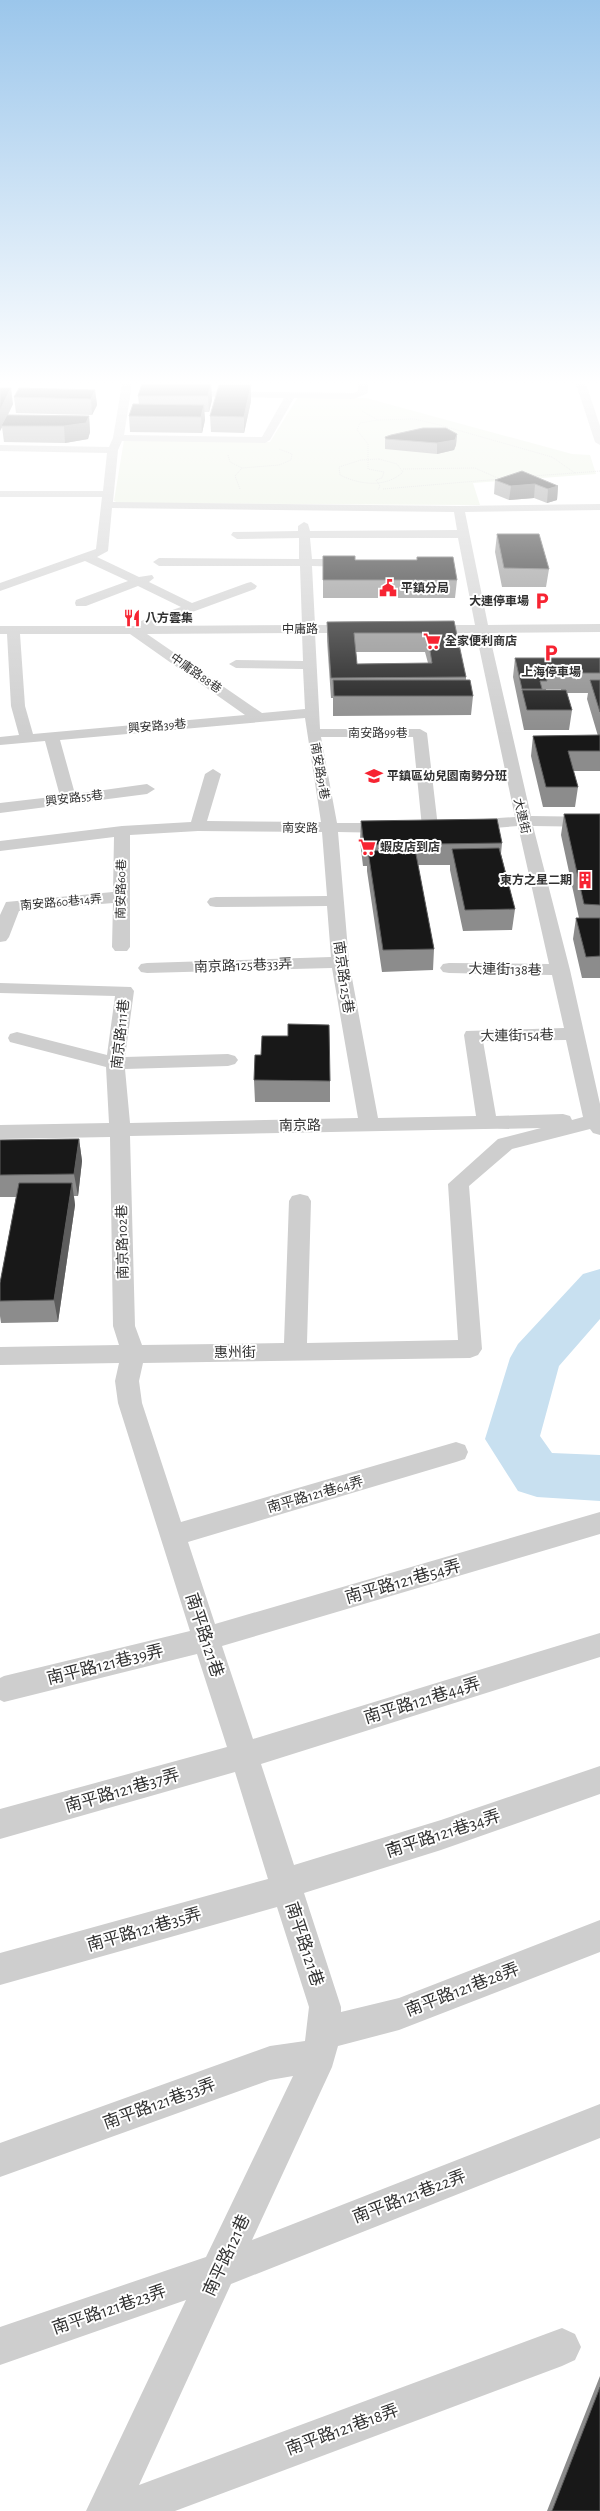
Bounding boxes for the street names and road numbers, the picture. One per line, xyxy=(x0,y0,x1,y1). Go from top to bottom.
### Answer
street label: 中庸路 xyxy=(282,622,318,635)
street label: 中庸路88巷 xyxy=(168,650,224,695)
street label: 興安路39巷 xyxy=(127,716,187,735)
street label: 南安路99巷 xyxy=(348,726,408,739)
street label: 南安路91巷 xyxy=(309,741,332,800)
street label: 興安路55巷 xyxy=(44,788,104,807)
street label: 大連街 xyxy=(512,797,533,835)
street label: 南安路 xyxy=(282,821,318,834)
street label: 南安路60巷 xyxy=(113,859,128,919)
street label: 南安路60巷14弄 xyxy=(20,891,102,912)
street label: 南京路125巷 xyxy=(331,940,356,1014)
street label: 南京路125巷33弄 xyxy=(193,956,293,975)
street label: 大連街138巷 xyxy=(468,961,542,978)
street label: 南京路111巷 xyxy=(109,998,132,1070)
street label: 大連街154巷 xyxy=(480,1027,554,1044)
street label: 南京路 xyxy=(279,1118,321,1133)
street label: 南京路102巷 xyxy=(114,1205,131,1279)
street label: 惠州街 xyxy=(214,1344,256,1360)
street label: 南平路121巷64弄 xyxy=(265,1474,365,1515)
street label: 南平路121巷54弄 xyxy=(343,1556,463,1606)
street label: 南平路121巷 xyxy=(183,1591,227,1679)
street label: 南平路121巷39弄 xyxy=(45,1641,165,1687)
street label: 南平路121巷44弄 xyxy=(362,1674,482,1726)
street label: 南平路121巷37弄 xyxy=(63,1765,181,1815)
street label: 南平路121巷34弄 xyxy=(383,1806,503,1860)
street label: 南平路121巷 xyxy=(283,1900,327,1988)
street label: 南平路121巷35弄 xyxy=(85,1904,203,1954)
street label: 南平路121巷28弄 xyxy=(403,1959,521,2019)
street label: 南平路121巷33弄 xyxy=(100,2074,218,2132)
street label: 南平路121巷22弄 xyxy=(350,2166,468,2226)
street label: 南平路121巷 xyxy=(199,2212,253,2298)
street label: 南平路121巷23弄 xyxy=(50,2281,168,2337)
street label: 南平路121巷18弄 xyxy=(283,2400,401,2458)

